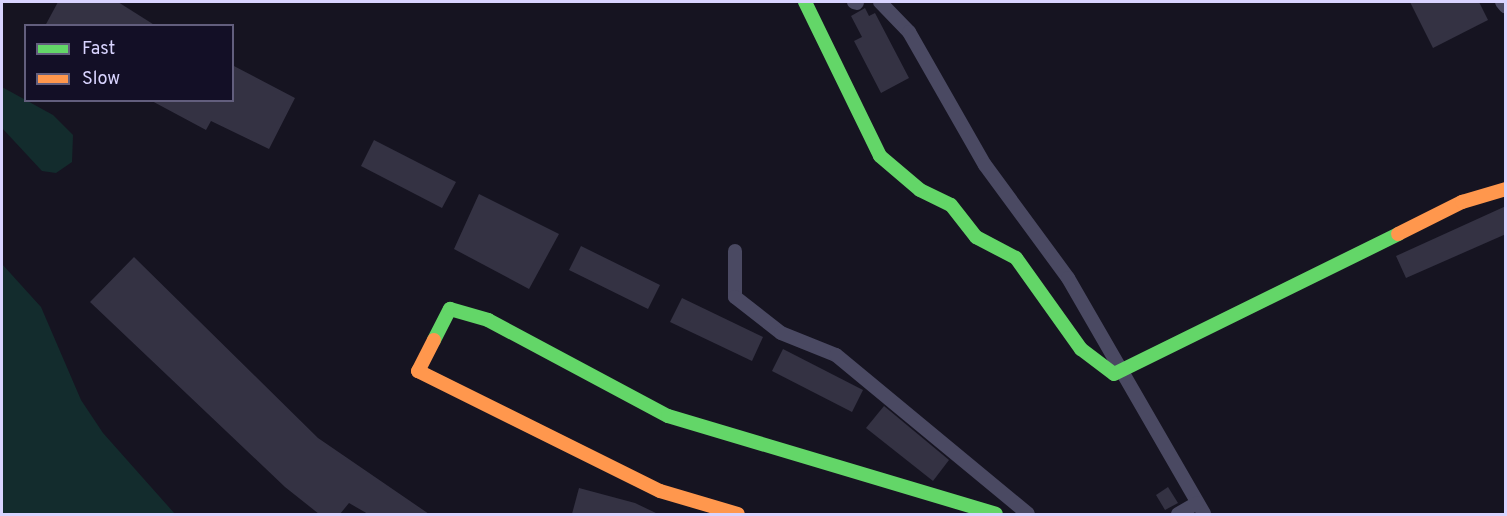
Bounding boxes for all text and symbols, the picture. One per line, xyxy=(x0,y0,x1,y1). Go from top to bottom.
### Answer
legend xyxy=(24,24,234,102)
text: Fast xyxy=(82,38,115,61)
text: Slow xyxy=(82,68,120,91)

